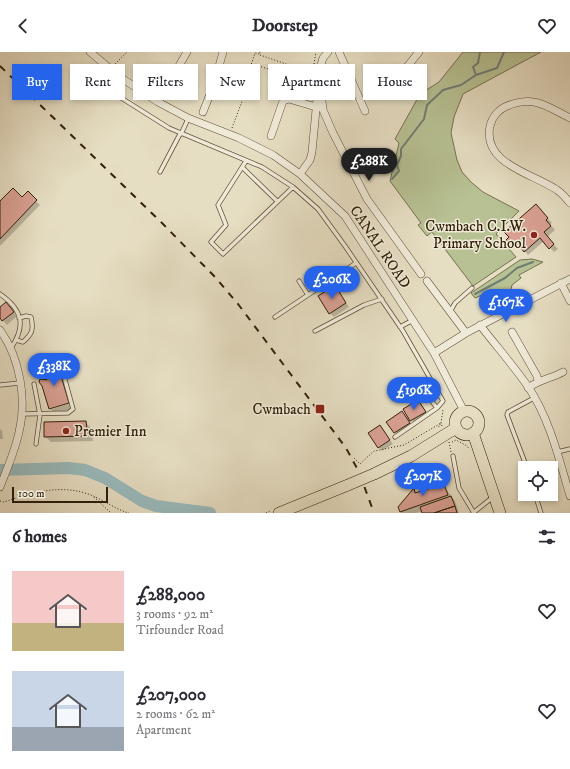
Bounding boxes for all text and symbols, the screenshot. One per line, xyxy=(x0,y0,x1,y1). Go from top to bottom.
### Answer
icon: back xyxy=(12,15,34,37)
text: Doorstep xyxy=(252,15,318,37)
icon: heart xyxy=(536,15,558,37)
chip: Buy xyxy=(12,64,62,100)
chip: Rent xyxy=(70,64,125,100)
chip: Filters xyxy=(133,64,198,100)
chip: New xyxy=(206,64,260,100)
chip: Apartment xyxy=(268,64,355,100)
chip: House xyxy=(363,64,427,100)
pin: £288K xyxy=(341,148,397,182)
text: £288K xyxy=(350,153,388,169)
street label: CANAL ROAD xyxy=(345,202,415,292)
place label: Cwmbach C.I.W. Primary School xyxy=(425,217,526,253)
marker: Cwmbach C.I.W. Primary School xyxy=(529,230,539,240)
pin: £206K xyxy=(304,266,360,300)
text: £206K xyxy=(313,271,351,287)
pin: £167K xyxy=(478,289,534,323)
text: £167K xyxy=(488,294,524,310)
pin: £338K xyxy=(26,353,82,387)
text: £338K xyxy=(37,358,71,374)
pin: £196K xyxy=(386,377,442,411)
text: £196K xyxy=(396,382,432,398)
place label: Cwmbach xyxy=(253,400,311,419)
marker: Cwmbach xyxy=(314,403,326,415)
place label: Premier Inn xyxy=(74,422,147,441)
marker: Premier Inn xyxy=(61,426,71,436)
map controls xyxy=(518,461,558,501)
button: locate xyxy=(518,461,558,501)
pin: £207K xyxy=(395,463,451,497)
text: £207K xyxy=(404,468,442,484)
scale bar xyxy=(12,485,108,504)
text: 100 m xyxy=(18,487,44,501)
text: 6 homes xyxy=(12,526,67,548)
icon: filters xyxy=(536,526,558,548)
text: £288,000 xyxy=(136,584,205,606)
icon: home xyxy=(44,587,92,635)
icon: heart xyxy=(536,600,558,622)
text: 3 rooms · 92 m² xyxy=(136,606,213,622)
text: Tirfounder Road xyxy=(136,622,224,638)
text: £207,000 xyxy=(136,684,206,706)
icon: home xyxy=(44,687,92,735)
icon: heart xyxy=(536,700,558,722)
text: 2 rooms · 62 m² xyxy=(136,706,215,722)
text: Apartment xyxy=(136,722,191,738)

